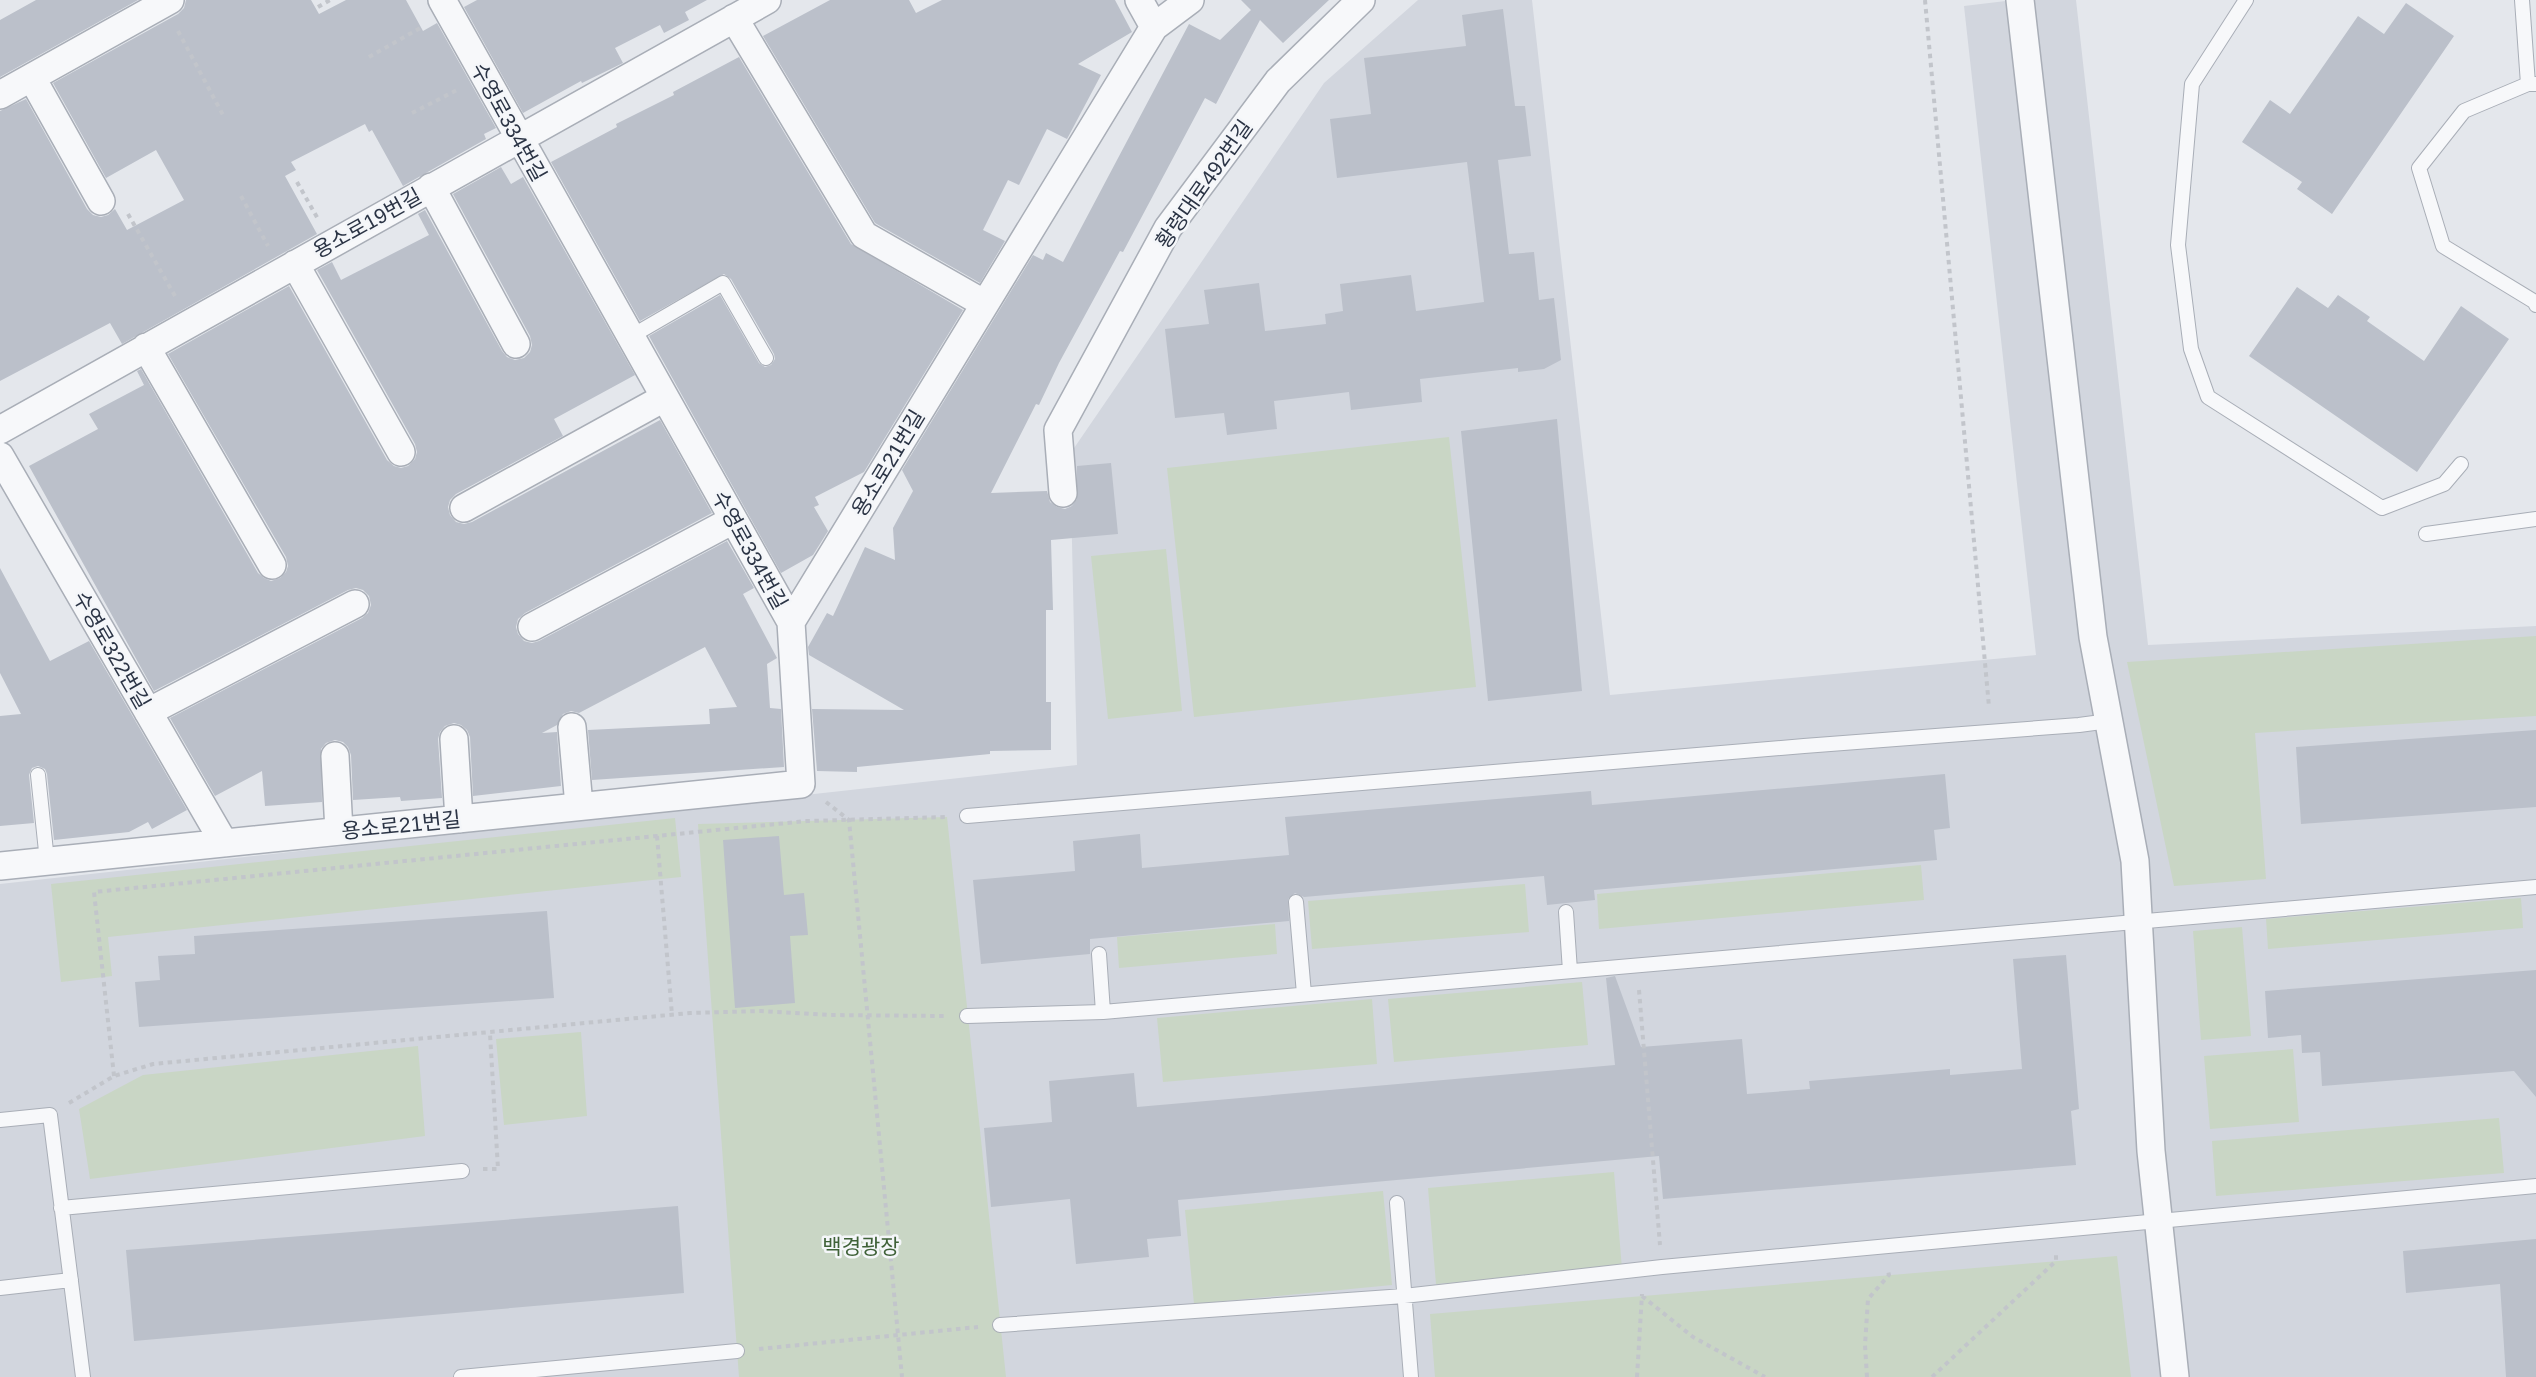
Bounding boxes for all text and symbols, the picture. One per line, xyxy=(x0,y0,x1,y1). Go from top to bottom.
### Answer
street label: 수영로334번길 xyxy=(467,59,551,185)
street label: 황령대로492번길 xyxy=(1151,116,1257,252)
street label: 용소로19번길 xyxy=(309,184,425,262)
street label: 용소로21번길 xyxy=(847,406,929,520)
street label: 수영로334번길 xyxy=(708,487,792,613)
street label: 수영로322번길 xyxy=(69,587,155,713)
street label: 용소로21번길 xyxy=(340,807,462,843)
park label: 백경광장 xyxy=(822,1235,900,1258)

